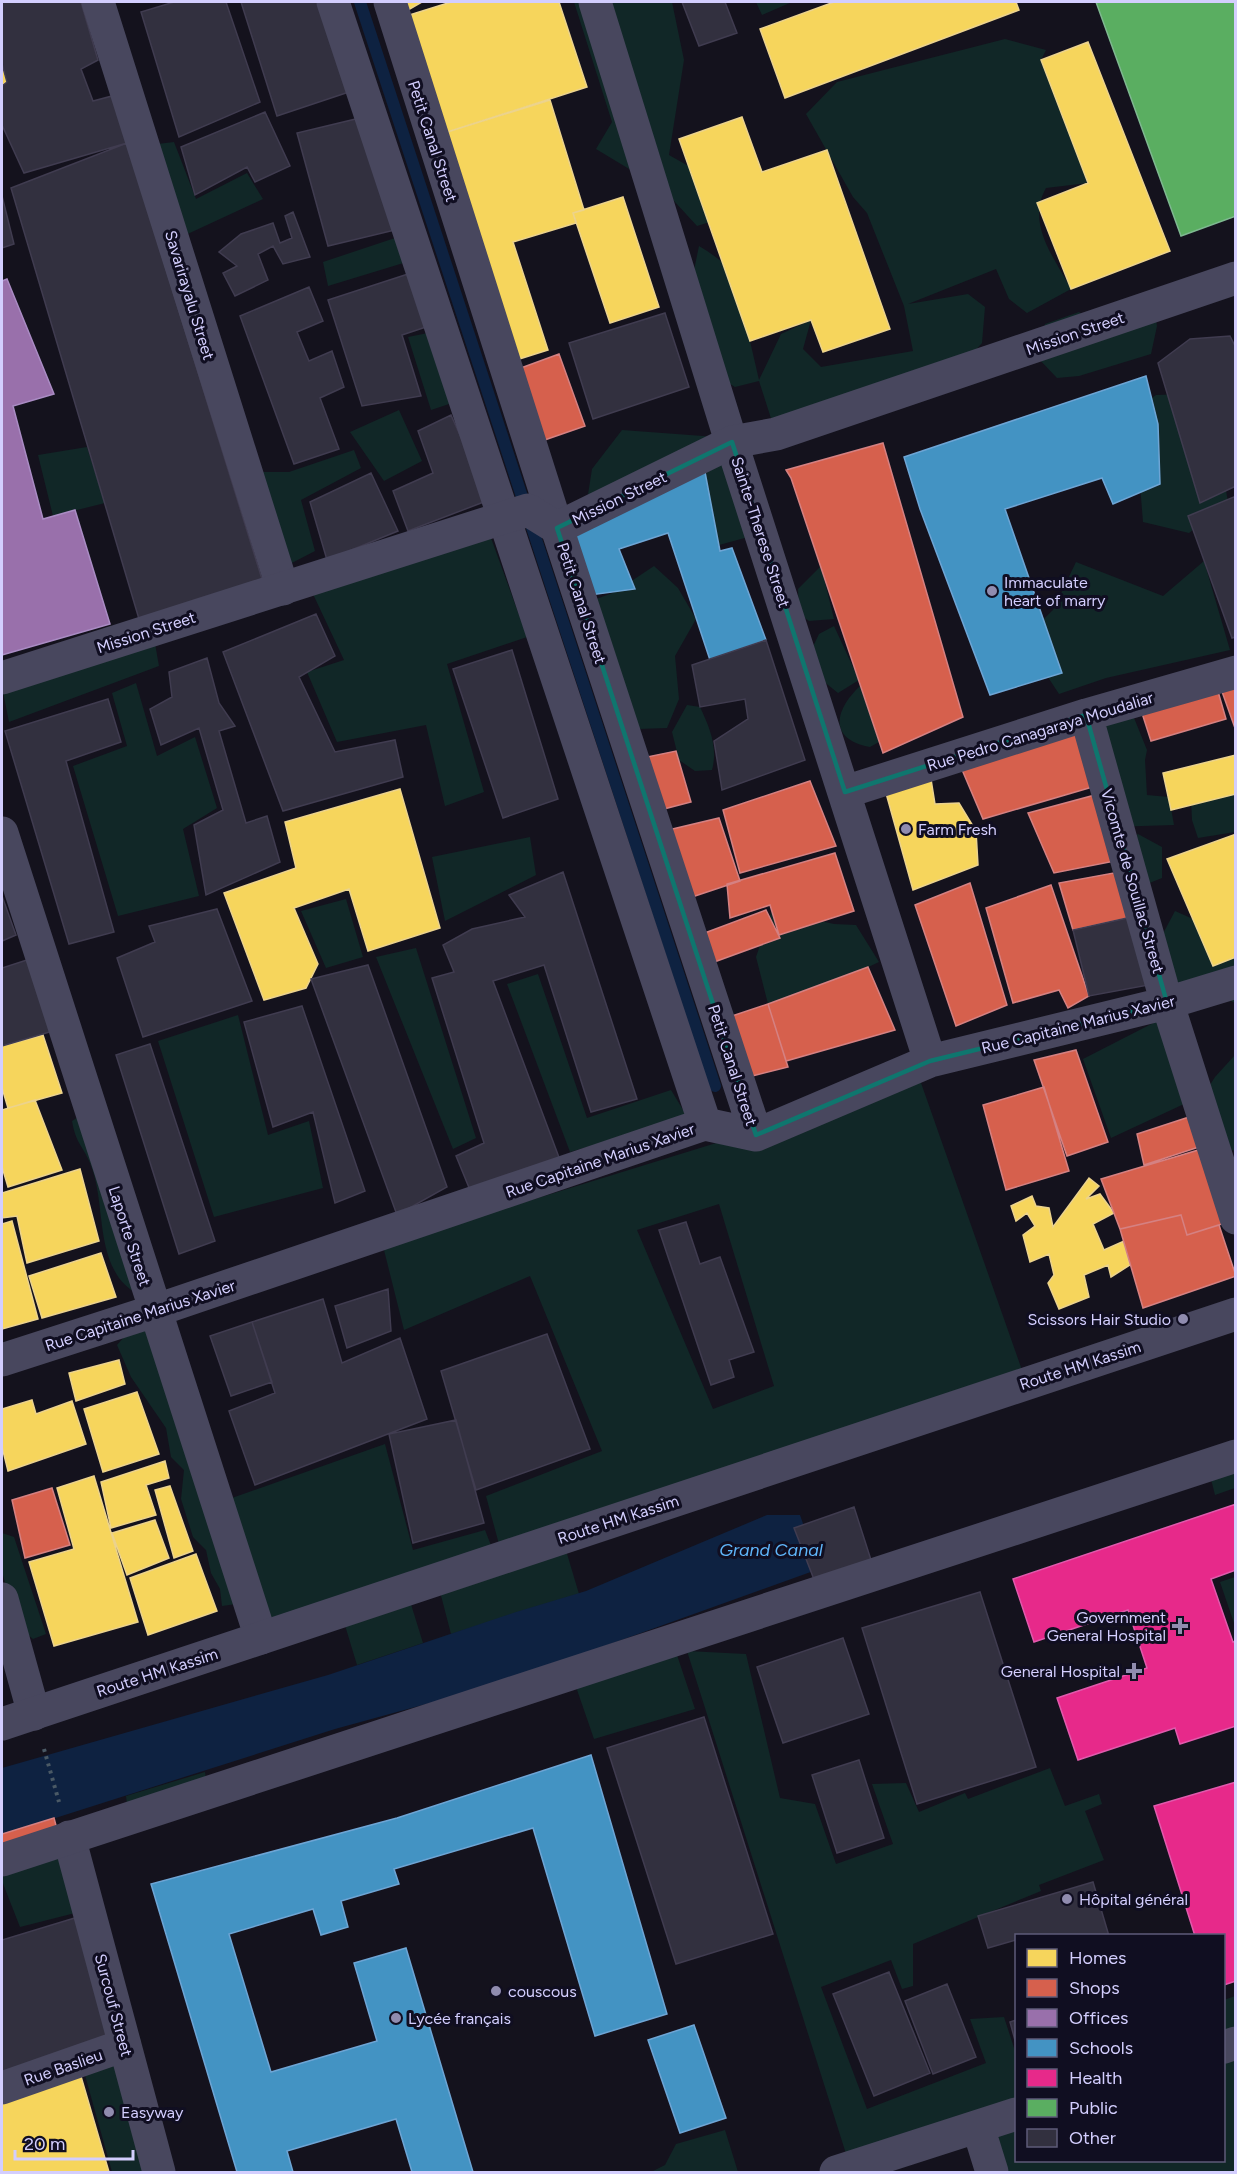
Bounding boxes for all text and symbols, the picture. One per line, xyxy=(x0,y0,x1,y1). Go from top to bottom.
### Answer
street label: Petit Canal Street xyxy=(404,78,461,204)
street label: Savarirayalu Street xyxy=(161,228,218,362)
street label: Mission Street xyxy=(1023,308,1127,359)
street label: Sainte-Therese Street xyxy=(727,454,794,610)
street label: Mission Street xyxy=(569,467,670,530)
street label: Petit Canal Street xyxy=(553,540,610,666)
place label: Immaculate heart of marry xyxy=(1004,573,1106,610)
marker: Immaculate heart of marry xyxy=(985,584,999,598)
street label: Mission Street xyxy=(94,608,198,657)
street label: Rue Pedro Canagaraya Moudaliar xyxy=(925,688,1156,775)
street label: Vicomte de Souillac Street xyxy=(1097,786,1168,976)
place label: Farm Fresh xyxy=(918,820,997,839)
marker: Farm Fresh xyxy=(899,822,913,836)
street label: Rue Capitaine Marius Xavier xyxy=(979,991,1177,1058)
street label: Petit Canal Street xyxy=(704,1002,761,1128)
street label: Rue Capitaine Marius Xavier xyxy=(503,1119,698,1202)
street label: Laporte Street xyxy=(104,1184,155,1289)
street label: Rue Capitaine Marius Xavier xyxy=(43,1276,238,1355)
place label: Scissors Hair Studio xyxy=(1027,1310,1171,1329)
marker: Scissors Hair Studio xyxy=(1176,1312,1190,1326)
street label: Route HM Kassim xyxy=(1017,1337,1143,1394)
street label: Route HM Kassim xyxy=(555,1491,681,1548)
water label: Grand Canal xyxy=(719,1539,824,1561)
place label: Government General Hospital xyxy=(1047,1608,1166,1645)
marker: Government General Hospital xyxy=(1171,1617,1189,1635)
street label: Route HM Kassim xyxy=(94,1644,220,1701)
place label: General Hospital xyxy=(1001,1662,1120,1681)
marker: General Hospital xyxy=(1125,1662,1143,1680)
place label: Hôpital général xyxy=(1079,1890,1188,1909)
marker: Hôpital général xyxy=(1060,1892,1074,1906)
legend xyxy=(1015,1934,1225,2162)
text: Homes xyxy=(1069,1947,1127,1969)
street label: Surcouf Street xyxy=(91,1952,136,2059)
text: Shops xyxy=(1069,1977,1120,1999)
place label: couscous xyxy=(508,1982,577,2001)
marker: couscous xyxy=(489,1984,503,1998)
text: Offices xyxy=(1069,2007,1128,2029)
place label: Lycée français xyxy=(408,2009,511,2028)
marker: Lycée français xyxy=(389,2011,403,2025)
text: Schools xyxy=(1069,2037,1133,2059)
street label: Rue Baslieu xyxy=(21,2045,105,2090)
text: Health xyxy=(1069,2067,1122,2089)
text: Public xyxy=(1069,2097,1118,2119)
place label: Easyway xyxy=(121,2103,184,2122)
marker: Easyway xyxy=(102,2105,116,2119)
scale bar xyxy=(15,2123,134,2161)
text: Other xyxy=(1069,2127,1116,2149)
text: 20 m xyxy=(24,2133,65,2155)

